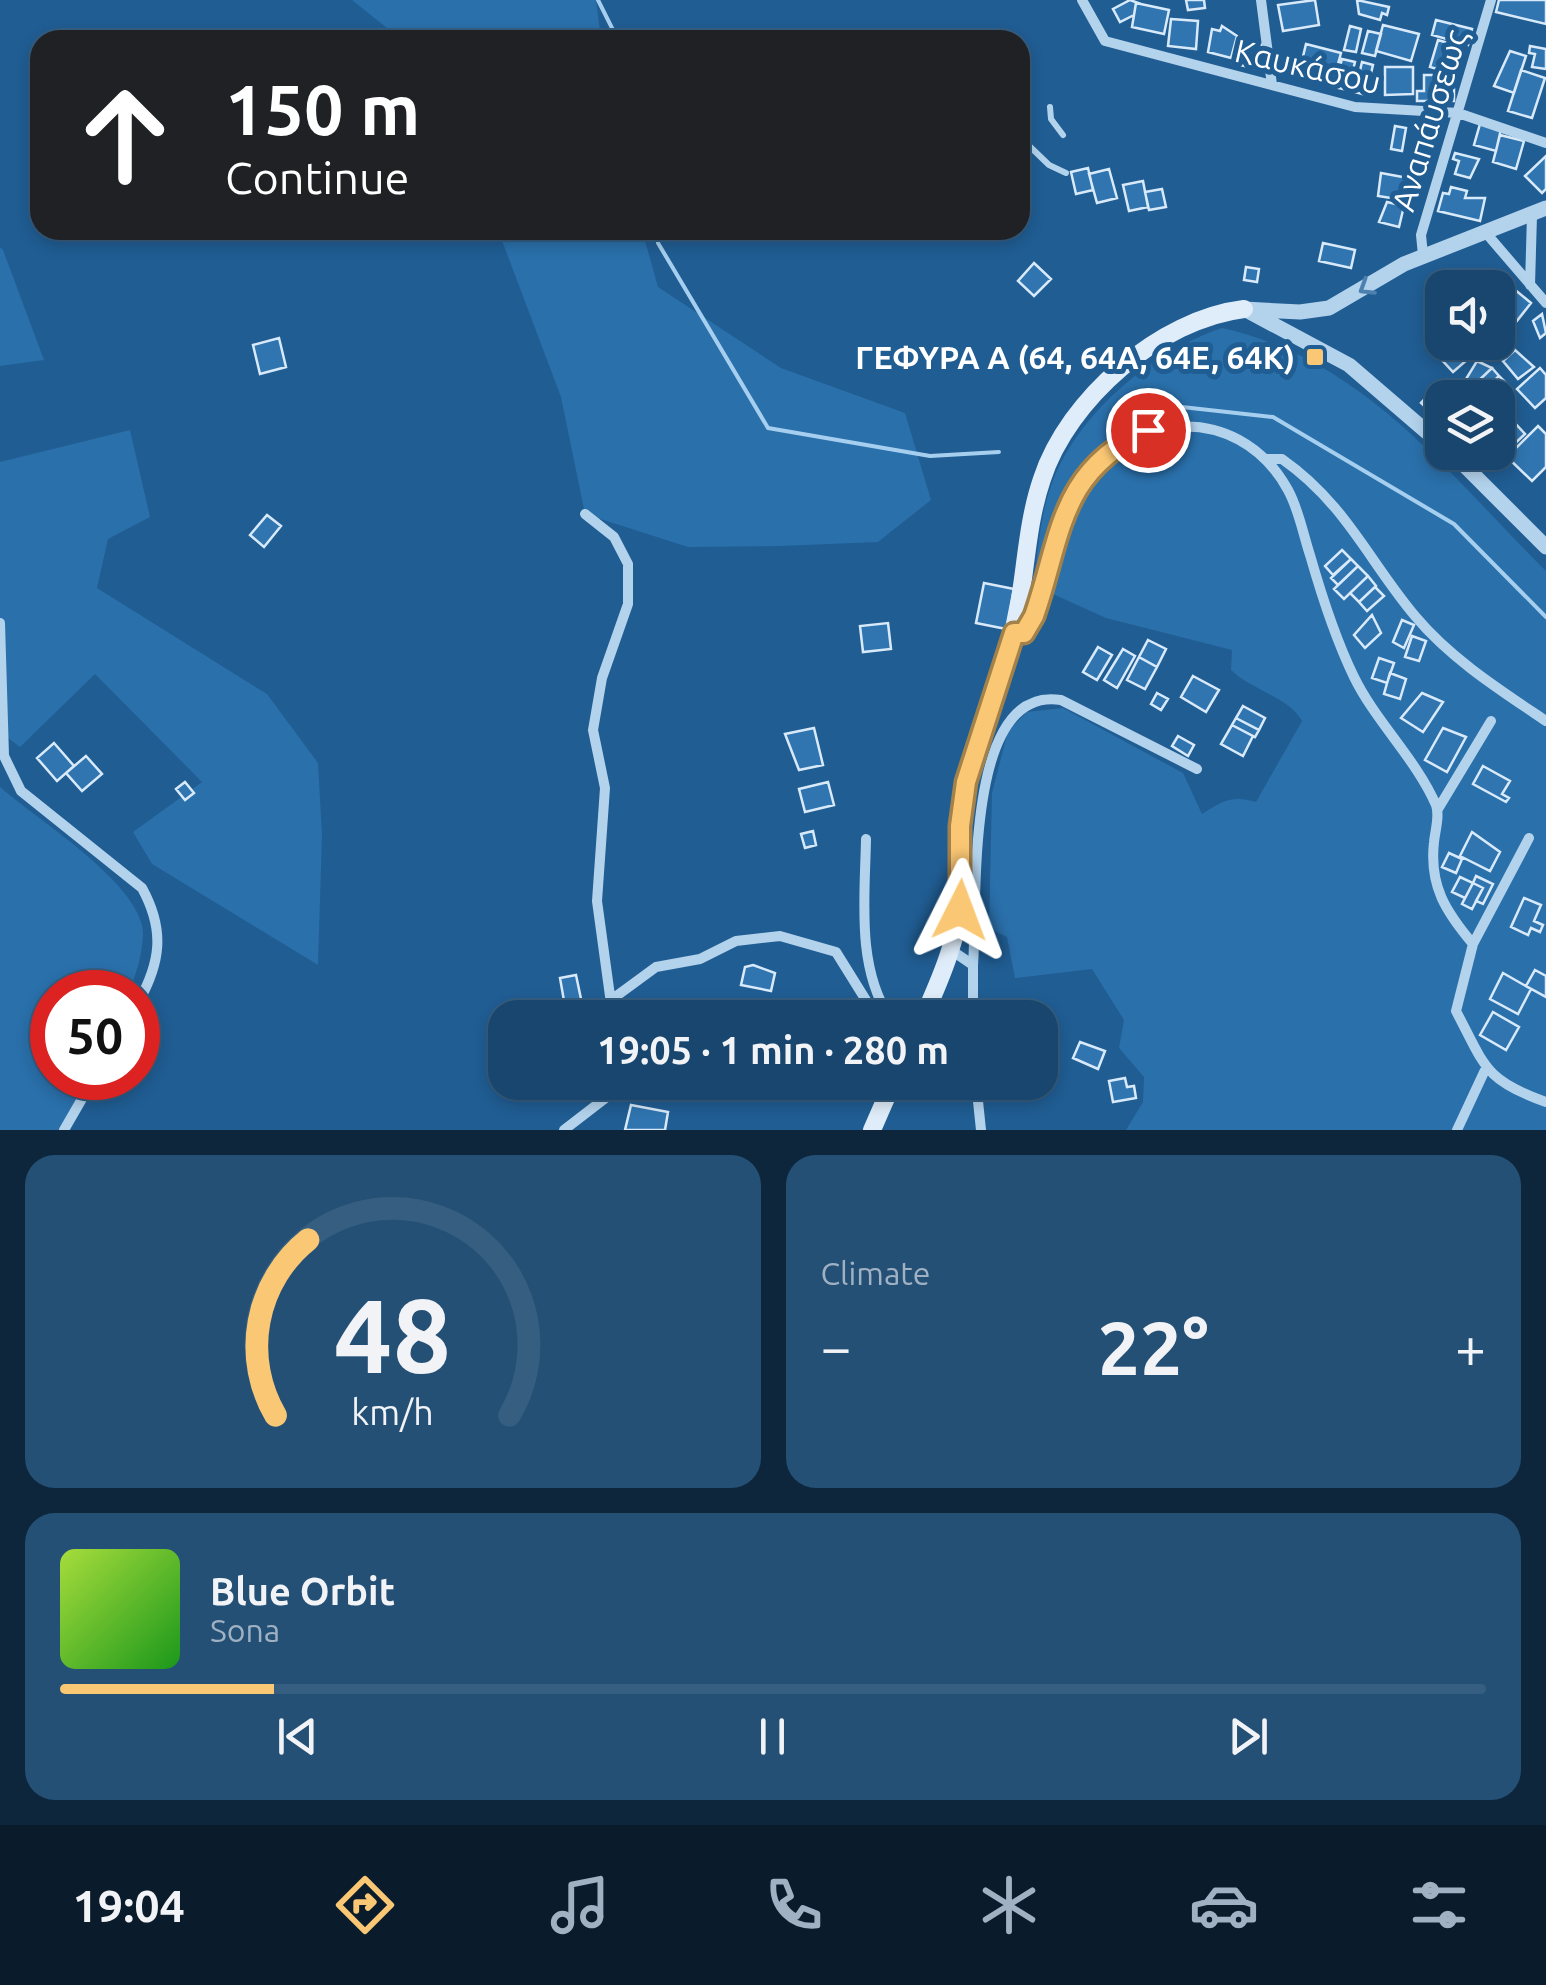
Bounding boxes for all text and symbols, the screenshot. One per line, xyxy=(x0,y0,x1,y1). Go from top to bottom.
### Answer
street label: Αναπάυσεως xyxy=(1384,25,1475,215)
street label: Καυκάσου xyxy=(1232,32,1384,100)
icon: ahead xyxy=(60,70,190,200)
text: 150 m xyxy=(225,70,420,148)
text: Continue xyxy=(225,152,409,203)
map controls xyxy=(1425,270,1515,470)
button: sound xyxy=(1425,270,1515,360)
one-way arrow xyxy=(1359,276,1377,295)
place label: ΓΕΦΥΡΑ A (64, 64Α, 64Ε, 64Κ) xyxy=(855,339,1295,375)
marker: ΓΕΦΥΡΑ A (64, 64Α, 64Ε, 64Κ) xyxy=(1304,346,1326,368)
button: layers xyxy=(1425,380,1515,470)
pin xyxy=(1106,388,1191,473)
icon: arrive xyxy=(1121,403,1176,458)
position arrow xyxy=(908,858,1012,962)
speed limit sign: 50 xyxy=(30,970,160,1100)
text: 19:05 · 1 min · 280 m xyxy=(597,1029,949,1071)
text: Climate xyxy=(821,1255,931,1291)
text: 48 xyxy=(334,1276,451,1393)
text: 22° xyxy=(1098,1305,1209,1389)
text: − xyxy=(821,1316,852,1377)
text: + xyxy=(1455,1316,1486,1377)
text: km/h xyxy=(351,1392,434,1432)
text: Blue Orbit xyxy=(210,1570,395,1612)
text: Sona xyxy=(210,1612,280,1648)
icon: previous xyxy=(270,1709,325,1764)
icon: pause xyxy=(745,1709,800,1764)
icon: next xyxy=(1221,1709,1276,1764)
icon: directions xyxy=(330,1870,400,1940)
icon: music xyxy=(545,1870,615,1940)
icon: phone xyxy=(759,1870,829,1940)
icon: climate xyxy=(974,1870,1044,1940)
icon: car xyxy=(1189,1870,1259,1940)
icon: filters xyxy=(1404,1870,1474,1940)
text: 19:04 xyxy=(72,1880,185,1931)

